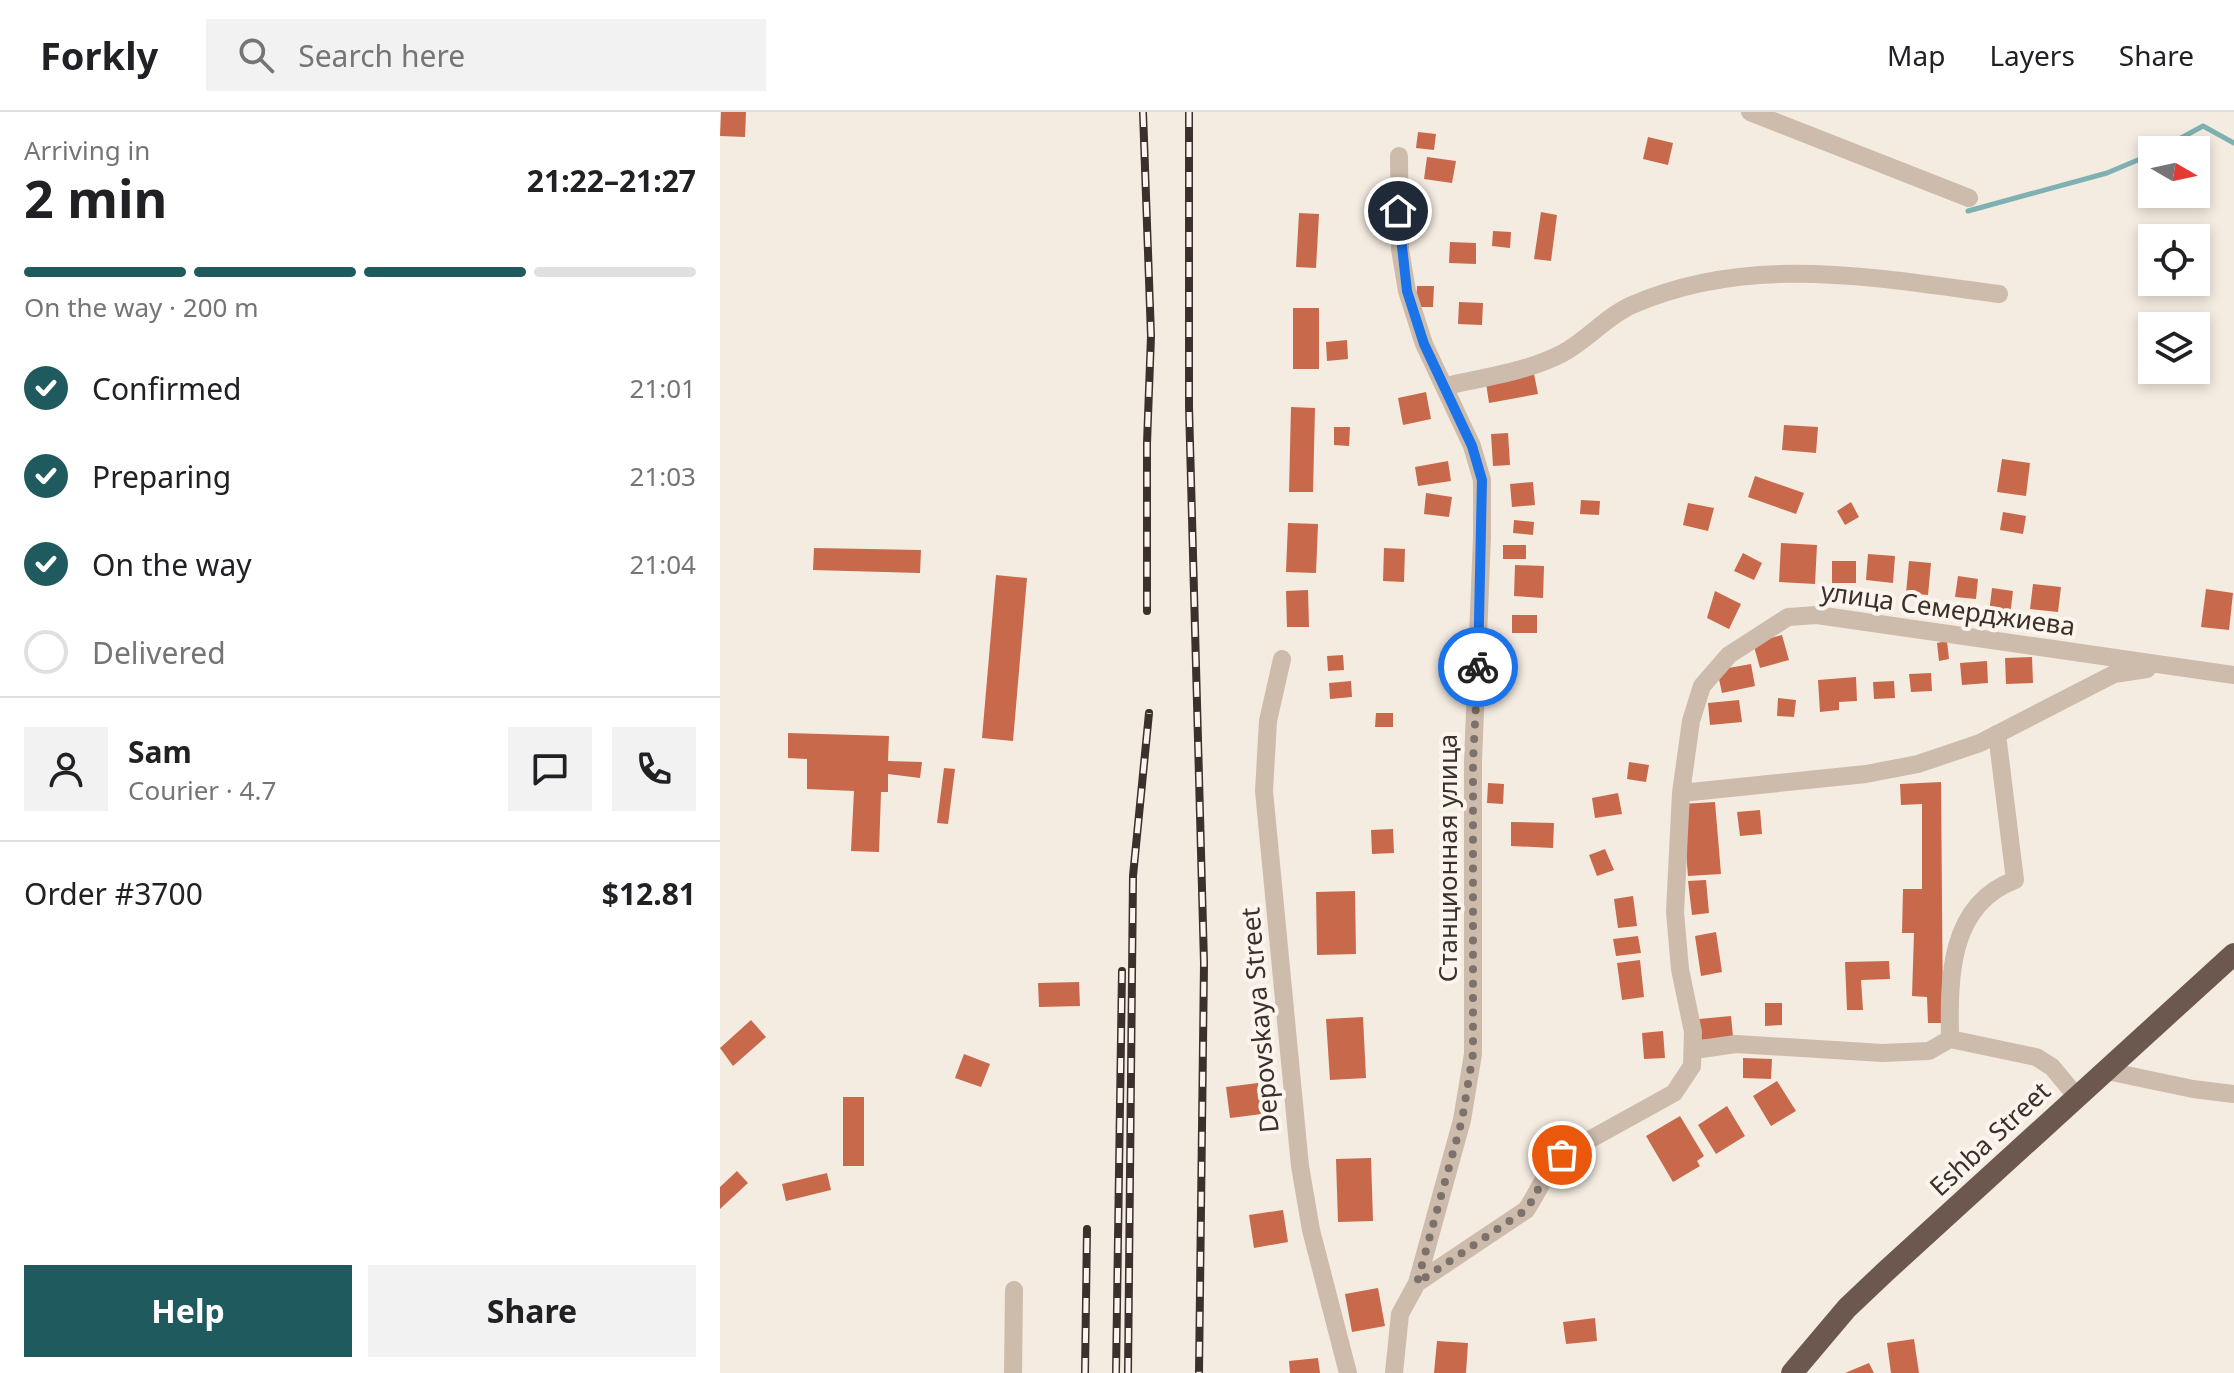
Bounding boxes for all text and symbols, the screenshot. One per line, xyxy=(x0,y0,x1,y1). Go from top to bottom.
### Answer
search box xyxy=(206,19,766,91)
text: Forkly xyxy=(40,29,158,81)
icon: search xyxy=(234,33,278,77)
text: Search here xyxy=(298,35,465,76)
text: Map xyxy=(1887,36,1945,74)
text: Layers xyxy=(1989,36,2075,74)
text: Share xyxy=(2119,36,2194,74)
text: Arriving in xyxy=(24,132,150,168)
north arrow xyxy=(2138,136,2210,208)
map controls xyxy=(2138,136,2210,384)
text: 21:22–21:27 xyxy=(527,160,696,201)
text: 2 min xyxy=(24,162,167,233)
pin xyxy=(1364,177,1432,245)
icon: home xyxy=(1376,189,1420,233)
button: locate xyxy=(2138,224,2210,296)
text: On the way · 200 m xyxy=(24,289,258,325)
button: layers xyxy=(2138,312,2210,384)
icon: check xyxy=(24,366,68,410)
text: Confirmed xyxy=(92,368,242,409)
text: 21:01 xyxy=(630,370,696,406)
icon: check xyxy=(24,454,68,498)
text: Preparing xyxy=(92,456,231,497)
text: 21:03 xyxy=(630,458,696,494)
icon: check xyxy=(24,542,68,586)
text: On the way xyxy=(92,544,252,585)
text: 21:04 xyxy=(630,546,696,582)
street label: улица Семерджиева xyxy=(1819,572,2078,644)
courier xyxy=(1438,627,1518,707)
text: Delivered xyxy=(92,632,226,673)
icon: bike xyxy=(1456,645,1500,689)
button: person xyxy=(24,727,108,811)
button: chat xyxy=(508,727,592,811)
button: phone xyxy=(612,727,696,811)
text: Sam xyxy=(128,731,192,772)
street label: Станционная улица xyxy=(1429,734,1465,982)
text: Courier · 4.7 xyxy=(128,772,276,808)
text: Order #3700 xyxy=(24,873,203,914)
text: $12.81 xyxy=(602,873,696,914)
street label: Depovskaya Street xyxy=(1231,906,1287,1134)
street label: Eshba Street xyxy=(1921,1073,2058,1204)
pin xyxy=(1528,1121,1596,1189)
icon: bag xyxy=(1540,1133,1584,1177)
button: Help xyxy=(24,1265,352,1357)
button: Share xyxy=(368,1265,696,1357)

